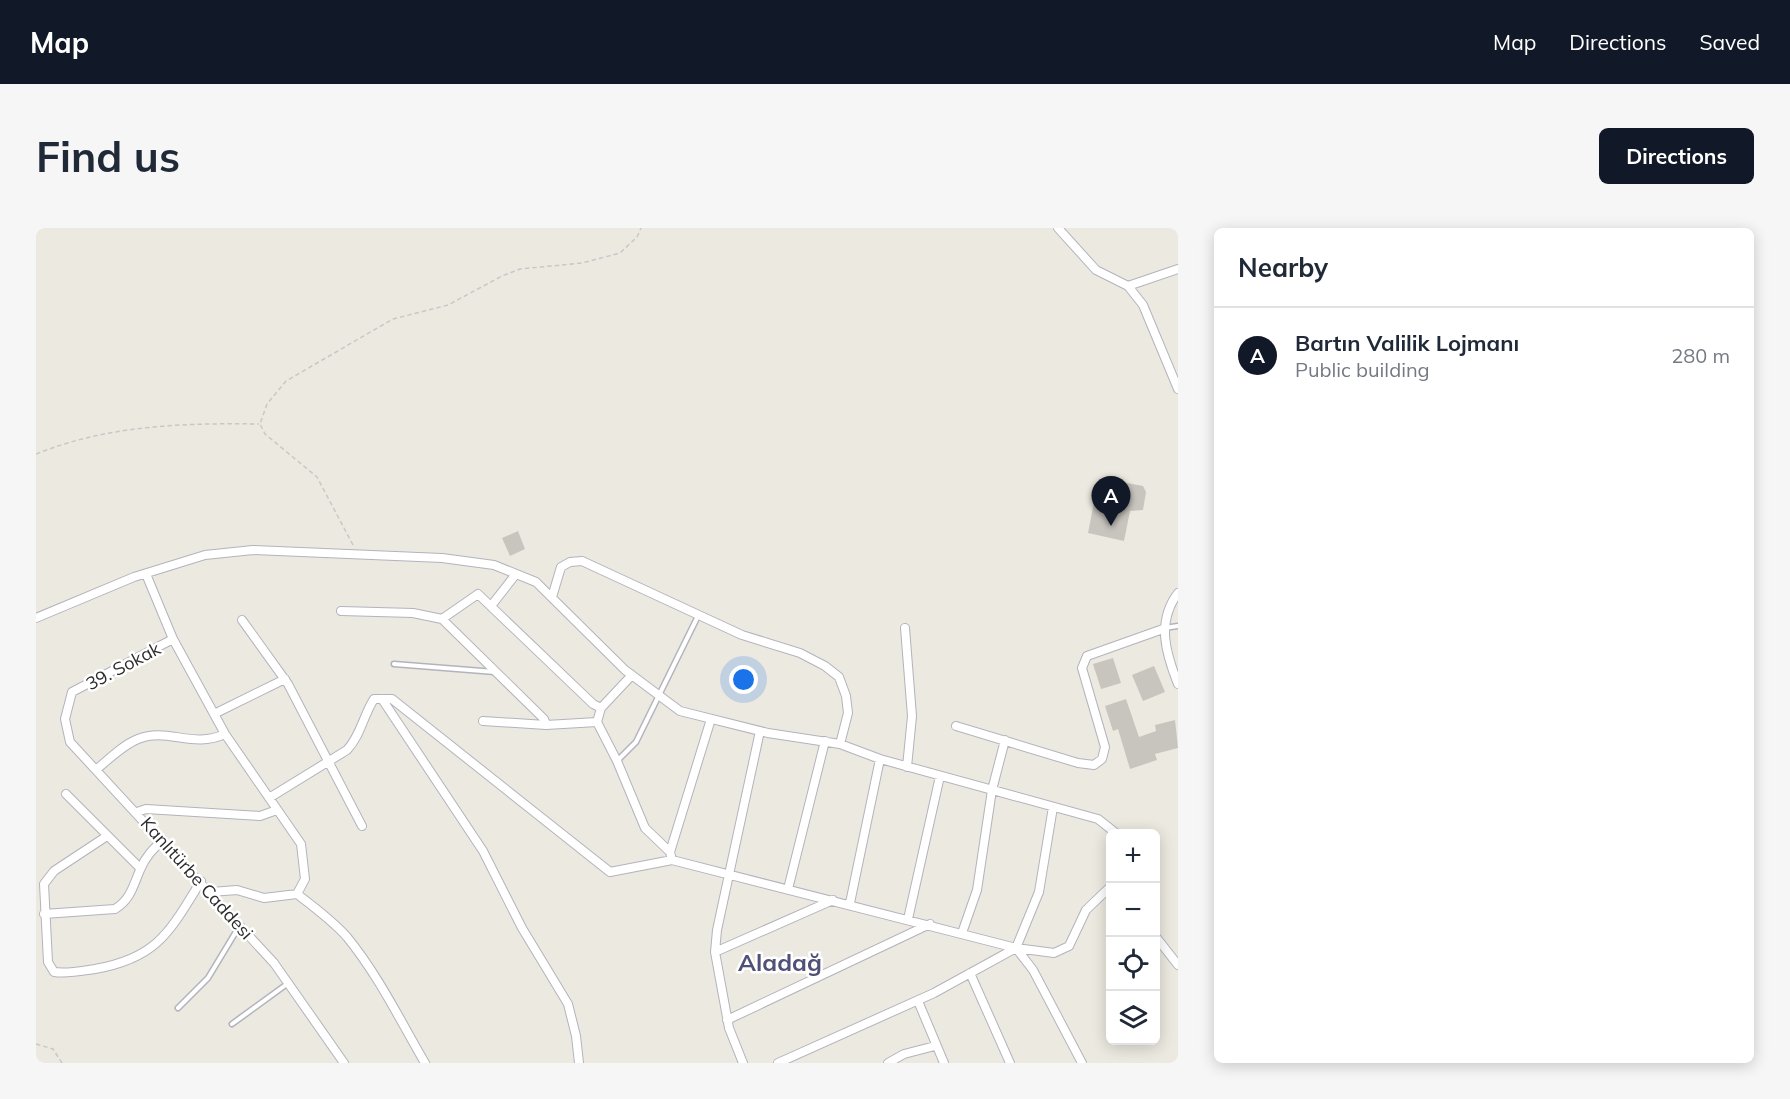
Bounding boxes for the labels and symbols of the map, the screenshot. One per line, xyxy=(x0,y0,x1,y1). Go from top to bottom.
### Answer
pin: A xyxy=(1092,476,1130,526)
street label: 39. Sokak xyxy=(82,636,165,695)
your location xyxy=(729,665,758,694)
street label: Kanlıtürbe Caddesi xyxy=(136,812,258,944)
district label: Aladağ xyxy=(738,947,822,977)

